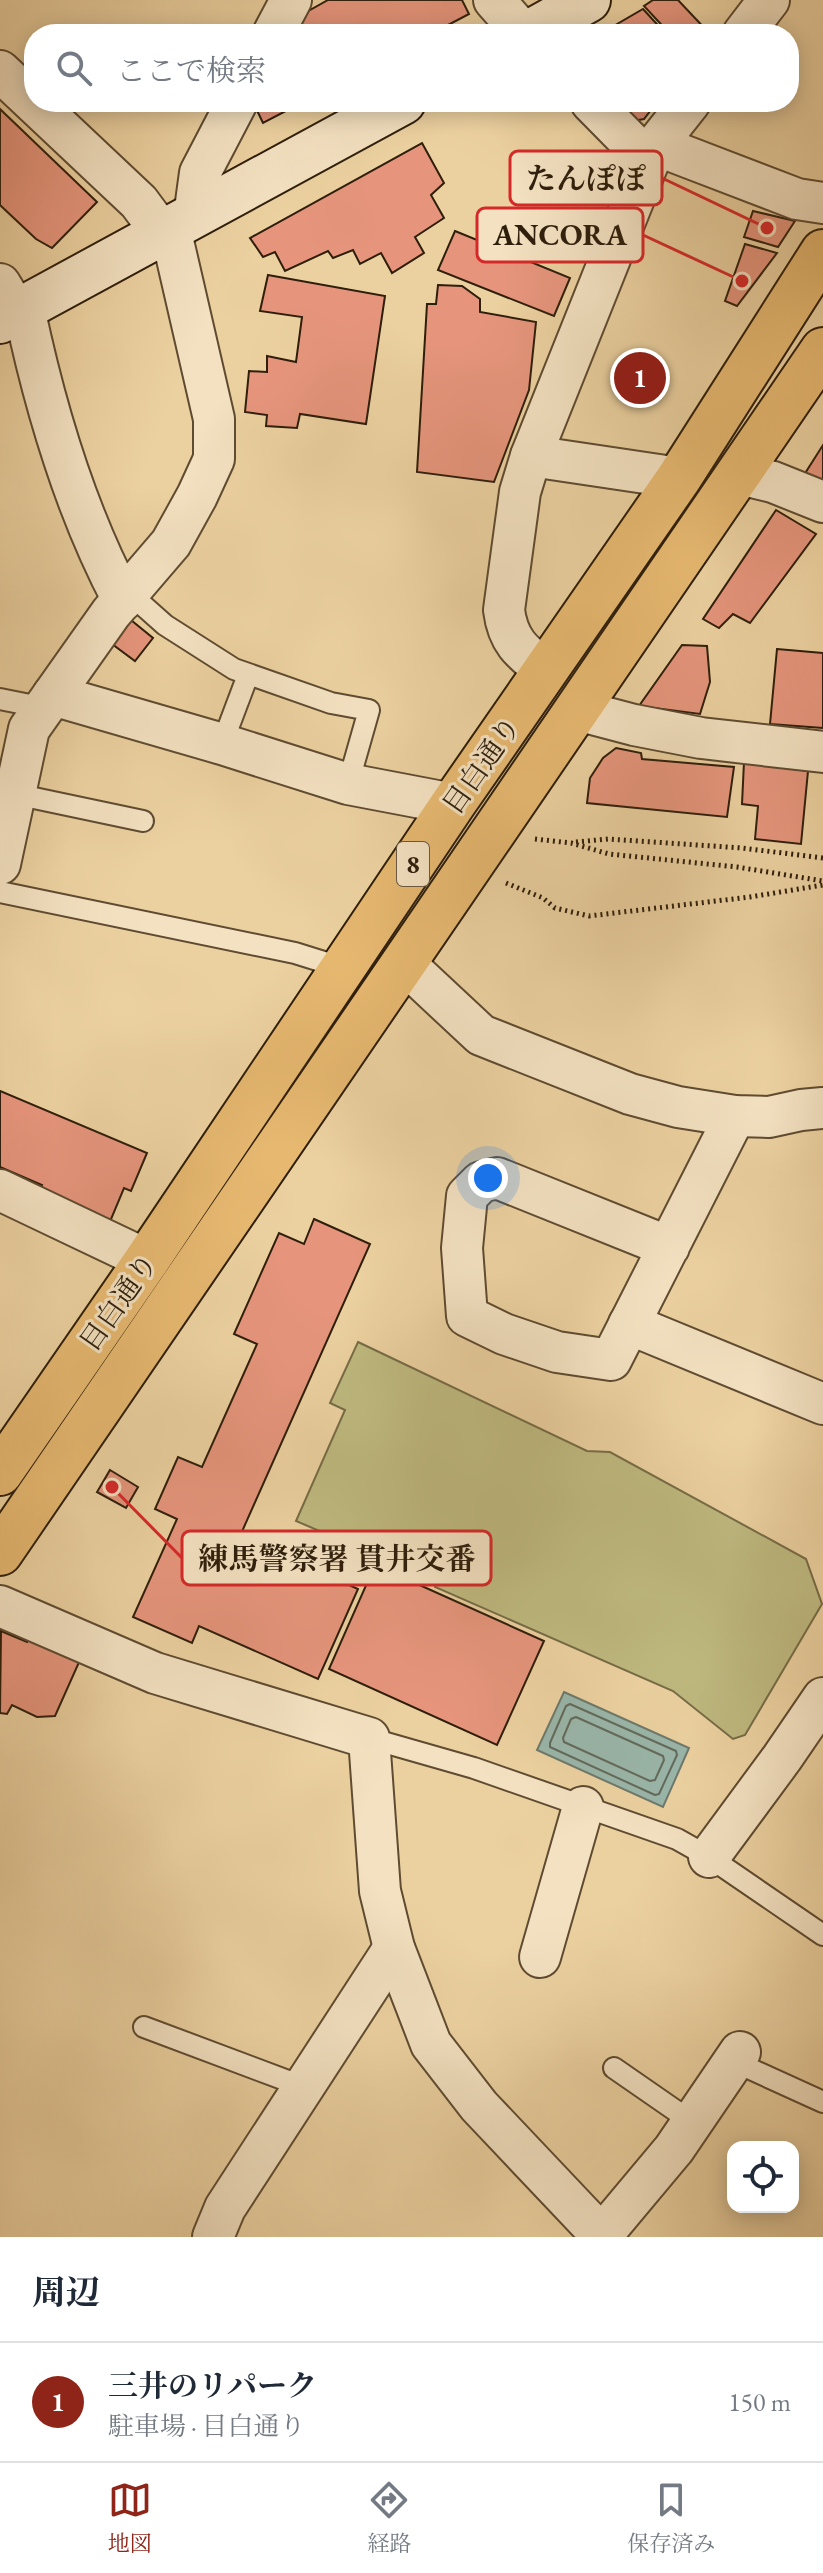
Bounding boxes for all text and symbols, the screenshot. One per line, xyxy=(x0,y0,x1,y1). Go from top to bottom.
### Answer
search box xyxy=(24,24,799,112)
icon: search xyxy=(52,46,96,90)
text: ここで検索 xyxy=(116,51,266,90)
callout: たんぽぽ xyxy=(510,151,662,205)
text: たんぽぽ xyxy=(526,159,646,198)
callout: ANCORA xyxy=(477,208,643,262)
text: ANCORA xyxy=(492,215,627,254)
pin: 1 xyxy=(614,348,666,408)
street label: 目白通り xyxy=(434,709,528,821)
road number: 8 xyxy=(397,842,429,886)
your location xyxy=(468,1158,508,1198)
street label: 目白通り xyxy=(71,1246,165,1358)
callout: 練馬警察署 貫井交番 xyxy=(182,1531,491,1585)
text: 練馬警察署 貫井交番 xyxy=(198,1539,476,1578)
map controls xyxy=(727,2141,799,2213)
button: locate xyxy=(727,2141,799,2213)
text: 周辺 xyxy=(32,2270,100,2314)
text: 三井のリパーク xyxy=(108,2366,317,2405)
text: 1 xyxy=(51,2385,65,2419)
text: 150 m xyxy=(728,2385,791,2419)
text: 駐車場 · 目白通り xyxy=(108,2409,306,2443)
tab: 地図 xyxy=(108,2478,152,2558)
tab: 経路 xyxy=(367,2478,411,2558)
tab: 保存済み xyxy=(627,2478,715,2558)

